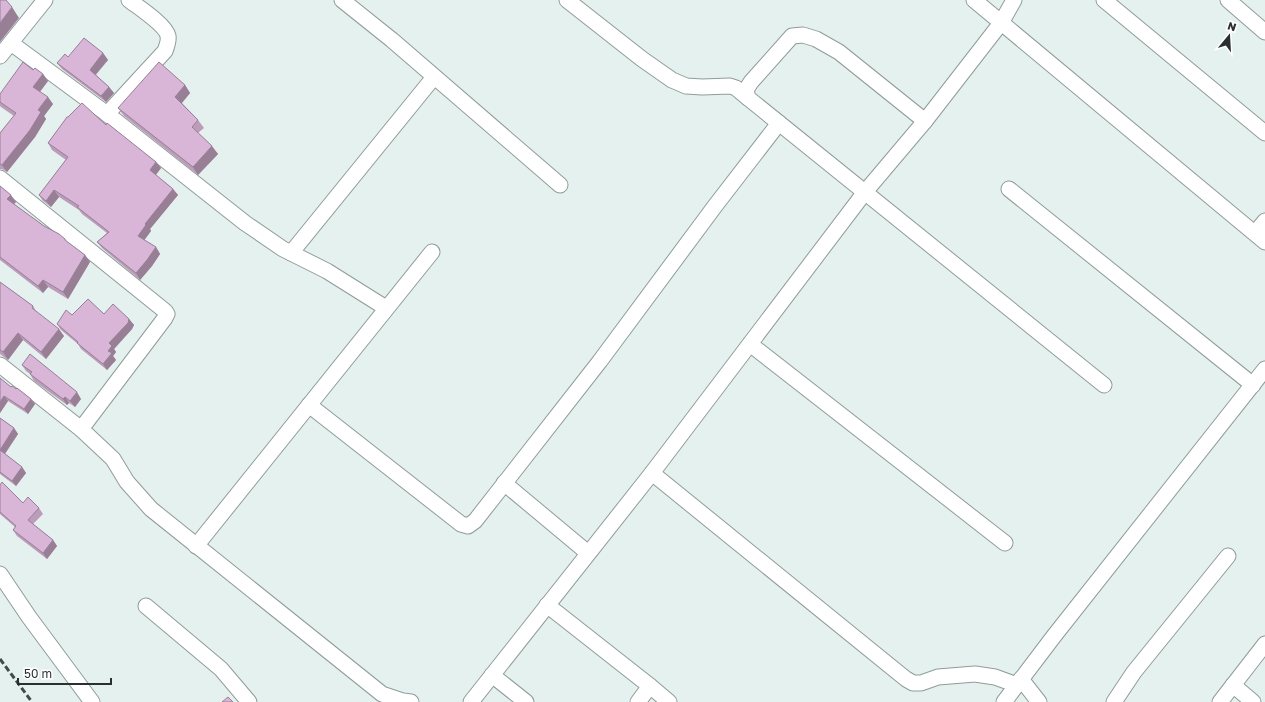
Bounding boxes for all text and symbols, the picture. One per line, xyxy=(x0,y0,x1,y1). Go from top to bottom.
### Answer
north arrow xyxy=(1209,16,1249,56)
text: N xyxy=(1226,19,1238,33)
scale bar xyxy=(18,660,111,686)
text: 50 m xyxy=(24,666,52,681)

